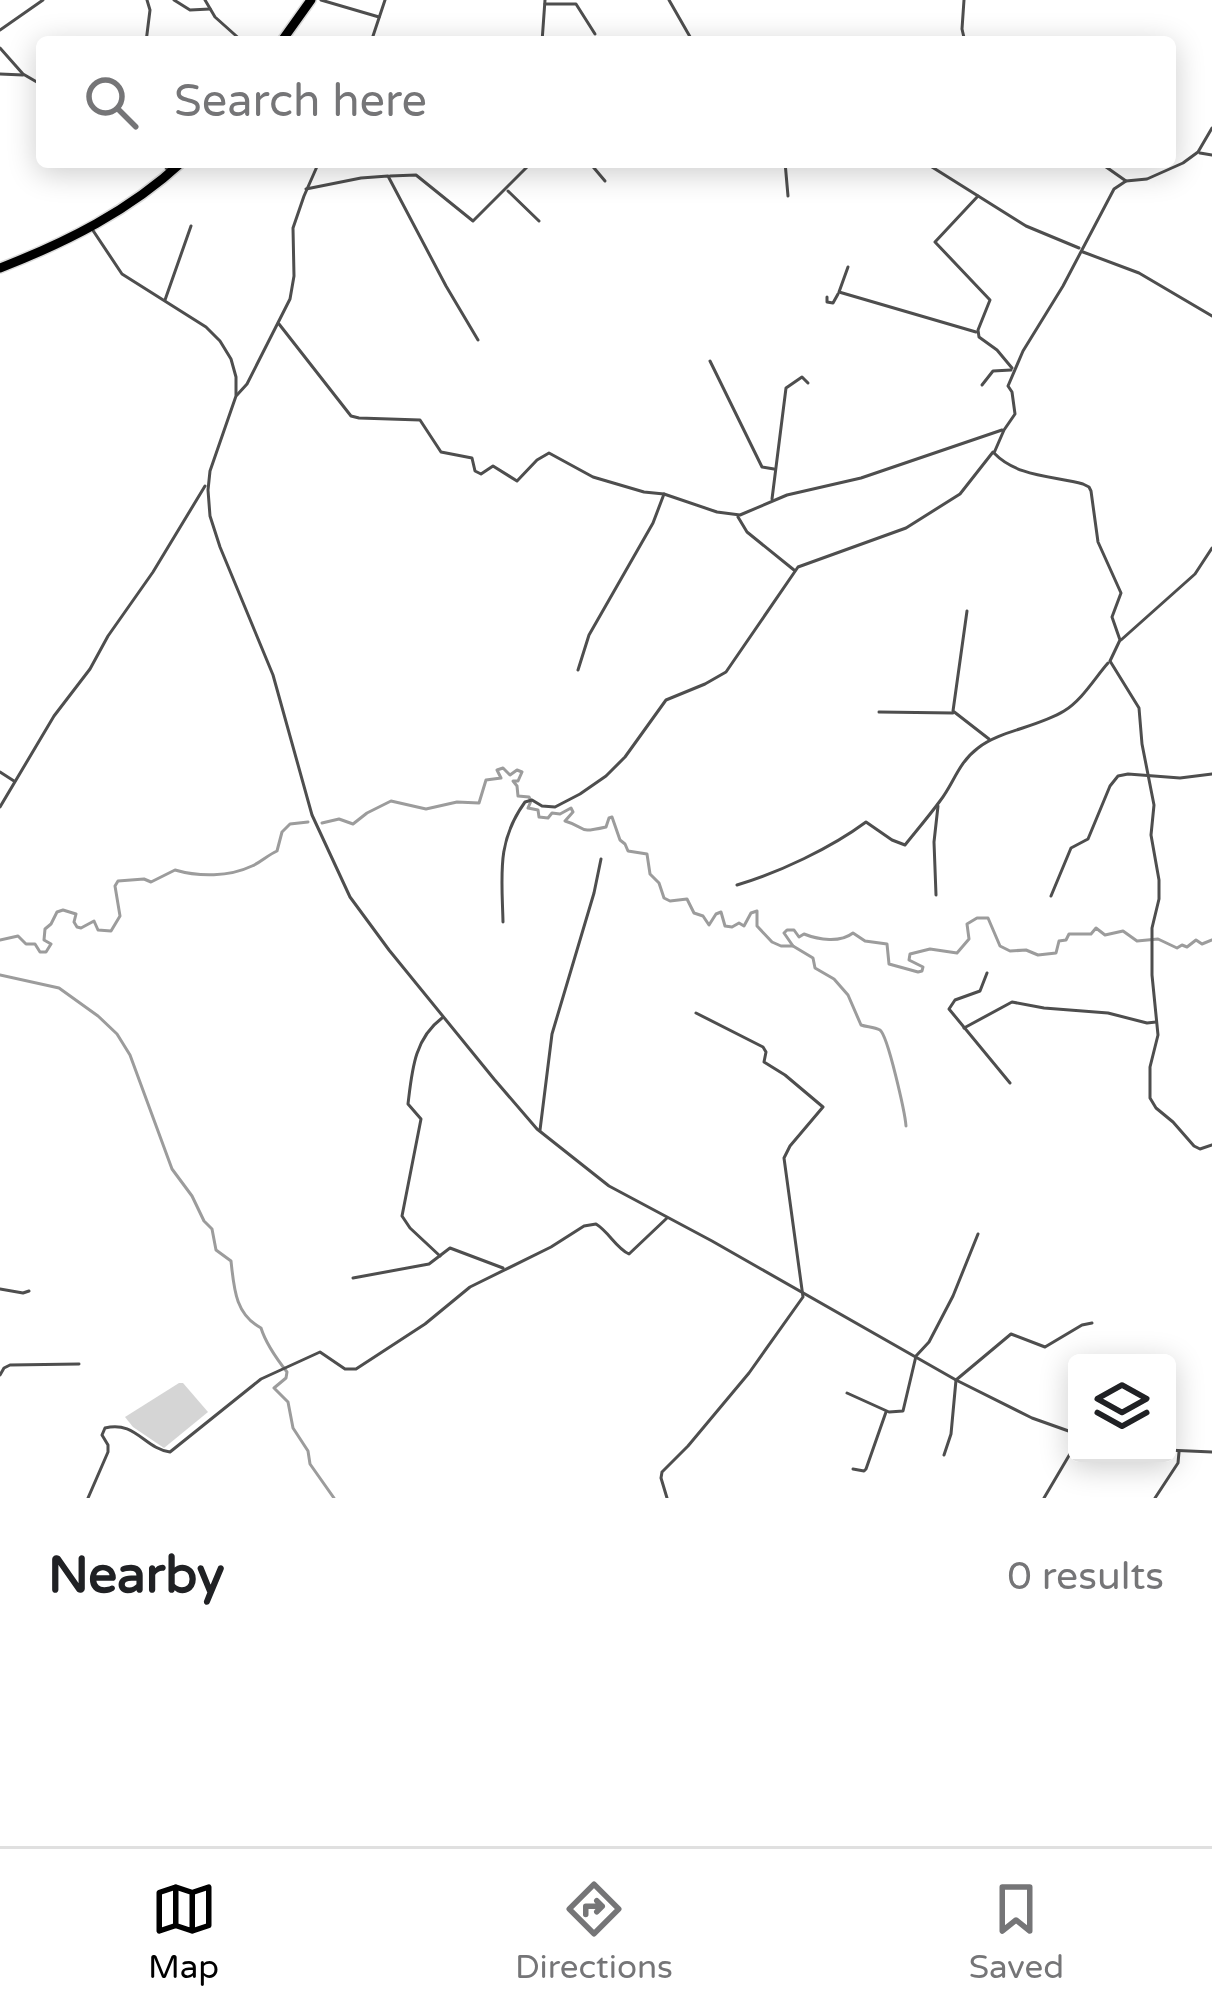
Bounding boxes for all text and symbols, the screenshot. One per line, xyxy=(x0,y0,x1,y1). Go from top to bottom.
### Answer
search box xyxy=(36,36,1176,168)
icon: search xyxy=(78,69,144,135)
text: Search here xyxy=(174,75,427,129)
map controls xyxy=(1068,1354,1176,1462)
button: layers xyxy=(1068,1354,1176,1462)
text: Nearby xyxy=(48,1545,225,1607)
text: 0 results xyxy=(1007,1553,1164,1600)
tab: Map xyxy=(148,1876,219,1987)
tab: Directions xyxy=(515,1876,673,1987)
tab: Saved xyxy=(969,1876,1064,1987)

